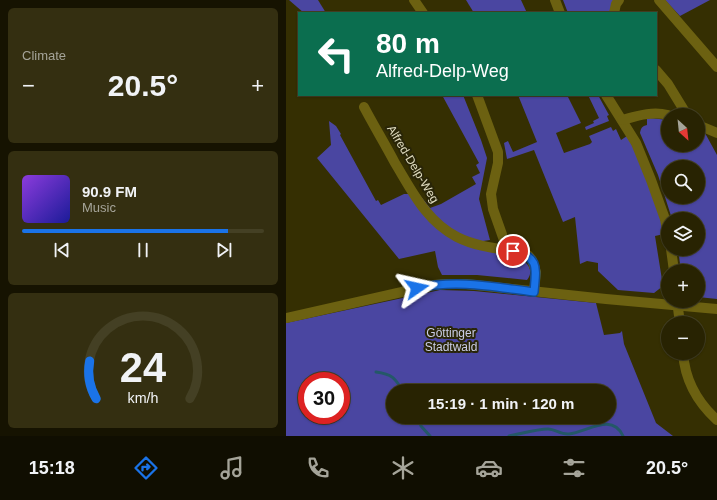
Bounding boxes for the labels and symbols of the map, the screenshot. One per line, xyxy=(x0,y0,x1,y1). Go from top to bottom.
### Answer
north arrow xyxy=(661,108,705,152)
street label: Alfred-Delp-Weg xyxy=(384,122,442,206)
pin xyxy=(496,234,530,268)
position arrow xyxy=(396,267,438,309)
park label: Göttinger Stadtwald xyxy=(425,326,477,354)
speed limit sign: 30 xyxy=(298,372,350,424)

